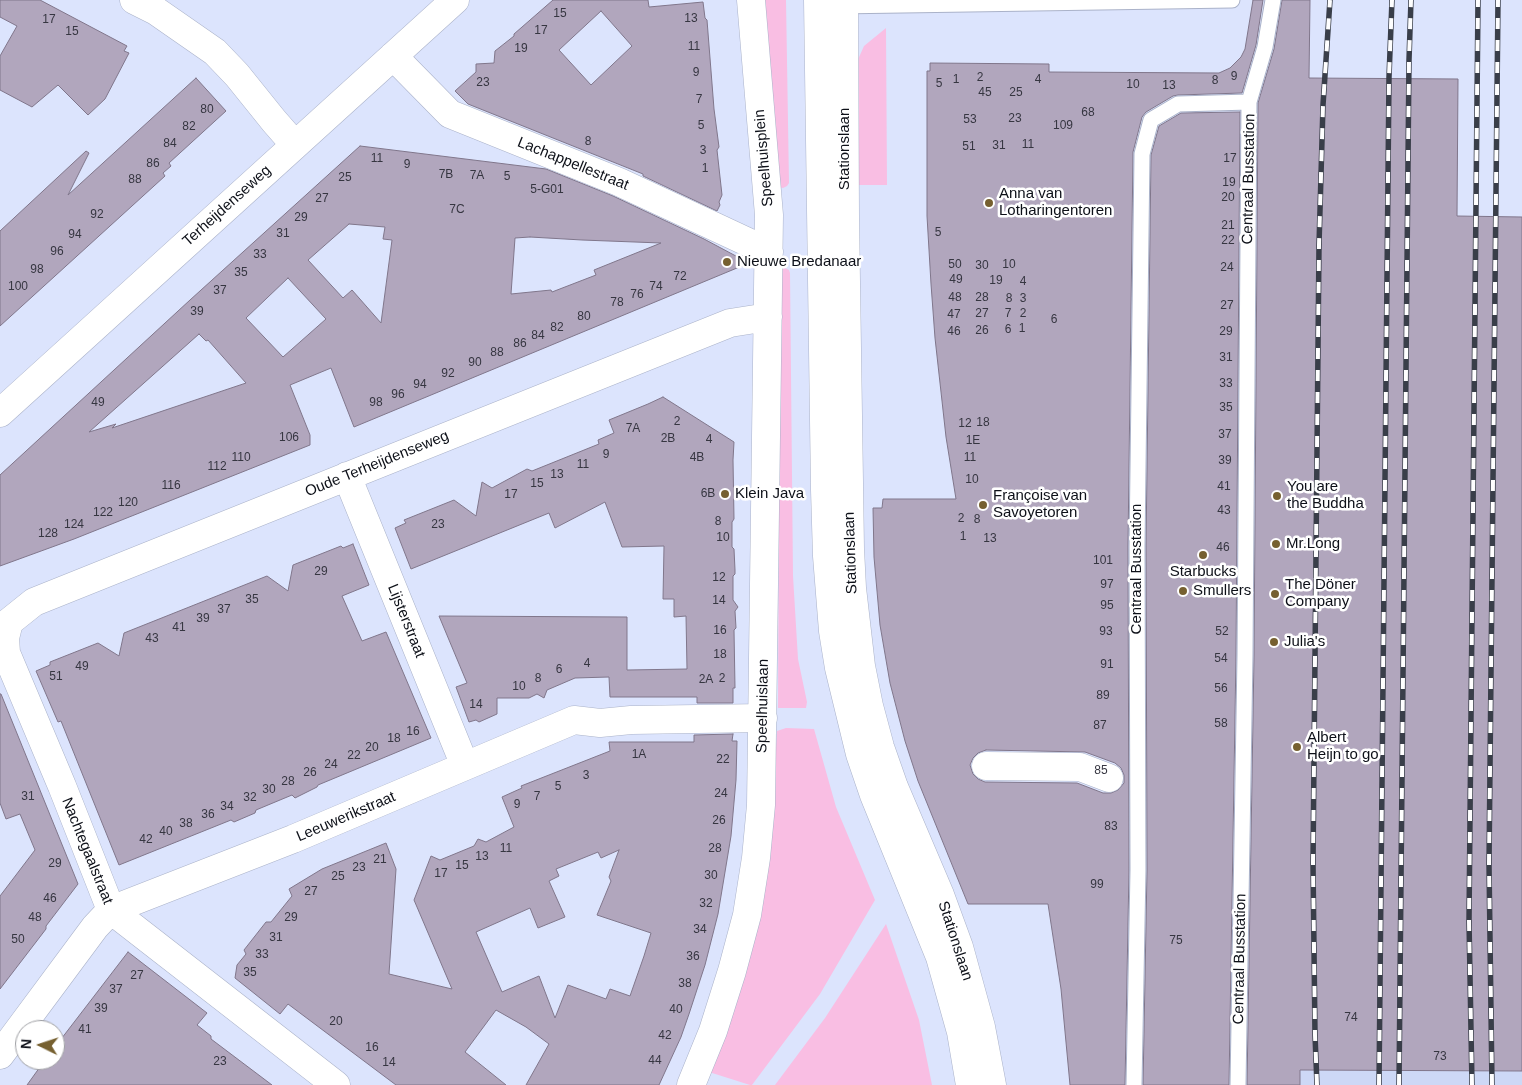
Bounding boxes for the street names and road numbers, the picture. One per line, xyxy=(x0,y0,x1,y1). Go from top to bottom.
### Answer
street label: Stationslaan xyxy=(836,108,854,190)
street label: Speelhuisplein xyxy=(751,109,777,207)
street label: Centraal Busstation xyxy=(1239,113,1259,245)
street label: Lachappellestraat xyxy=(515,133,631,195)
street label: Terheijdenseweg xyxy=(179,162,275,250)
street label: Oude Terheijdenseweg xyxy=(302,427,452,501)
street label: Centraal Busstation xyxy=(1128,504,1146,634)
street label: Stationslaan xyxy=(841,511,861,595)
street label: Lijsterstraat xyxy=(383,582,429,660)
street label: Speelhuislaan xyxy=(753,659,773,753)
street label: Leeuwerikstraat xyxy=(294,788,398,846)
street label: Nachtegaalstraat xyxy=(57,795,117,907)
street label: Centraal Busstation xyxy=(1230,893,1250,1025)
street label: Stationslaan xyxy=(934,899,976,983)

